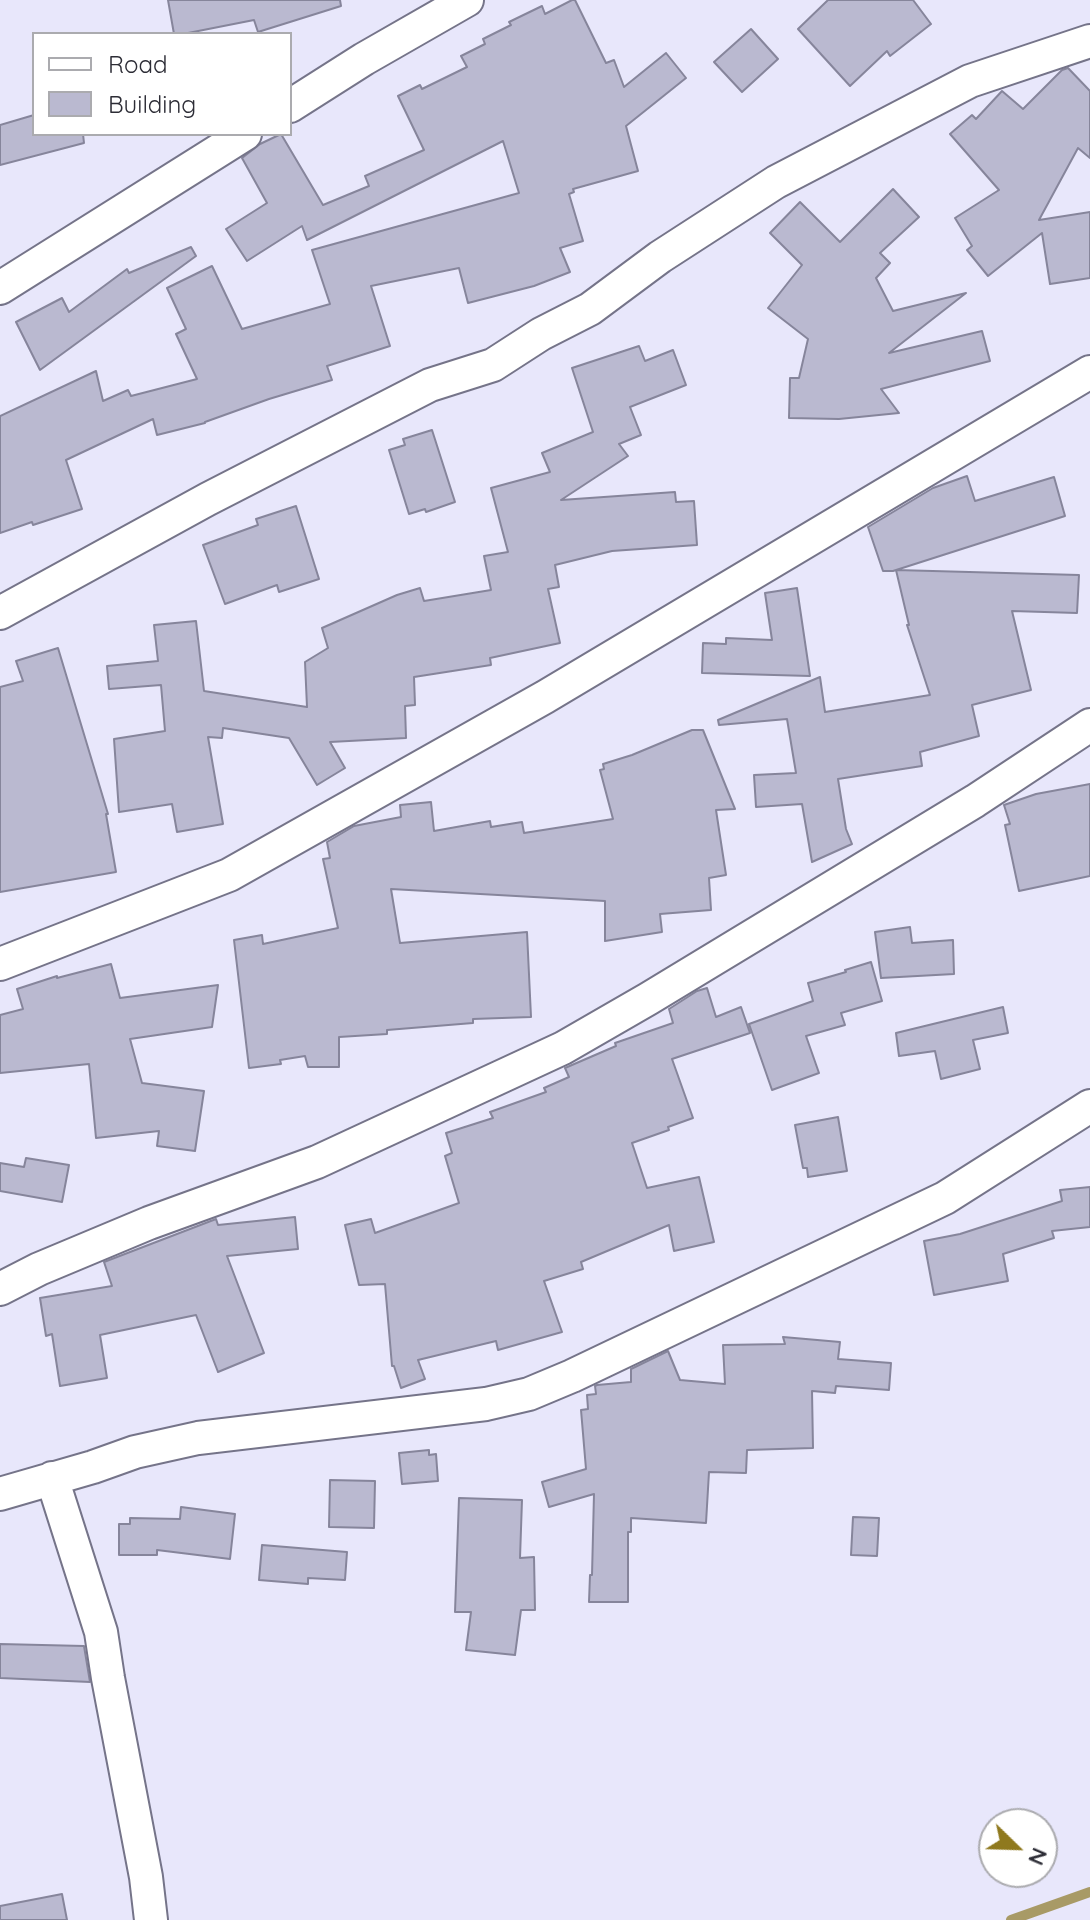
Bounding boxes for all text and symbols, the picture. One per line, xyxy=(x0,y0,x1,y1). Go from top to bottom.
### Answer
legend xyxy=(32,32,292,136)
text: Road xyxy=(108,49,168,79)
text: Building xyxy=(108,89,196,119)
north arrow xyxy=(978,1808,1058,1888)
text: N xyxy=(1022,1844,1054,1870)

